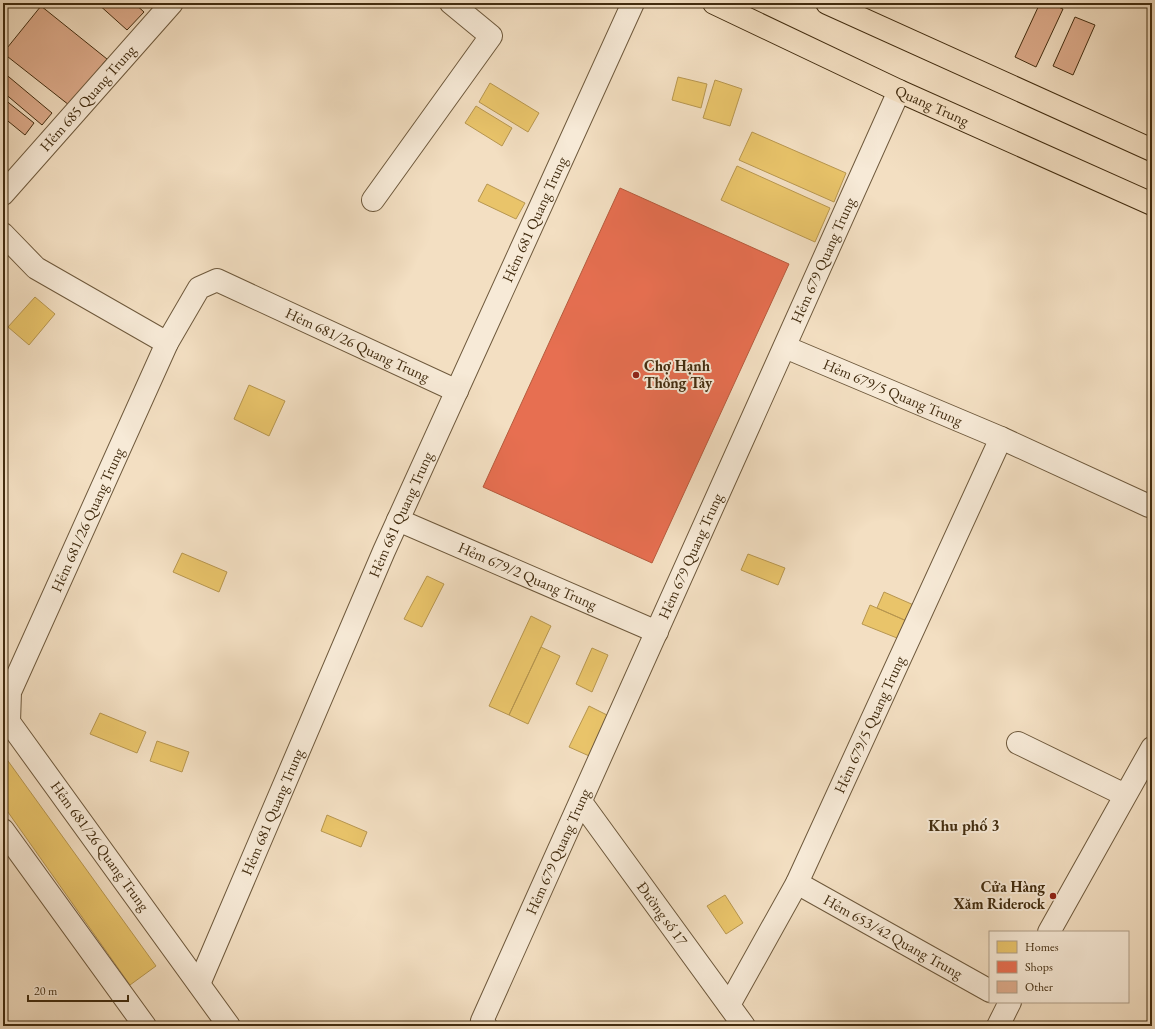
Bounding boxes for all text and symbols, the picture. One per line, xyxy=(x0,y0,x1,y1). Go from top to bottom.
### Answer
street label: Hẻm 685 Quang Trung xyxy=(35,40,140,155)
street label: Quang Trung xyxy=(892,81,972,130)
street label: Hẻm 681 Quang Trung xyxy=(497,153,571,285)
street label: Hẻm 679 Quang Trung xyxy=(786,194,859,326)
street label: Hẻm 681/26 Quang Trung xyxy=(283,303,433,386)
street label: Hẻm 679/5 Quang Trung xyxy=(821,354,966,430)
place label: Chợ Hạnh Thông Tây xyxy=(644,356,713,392)
marker: Chợ Hạnh Thông Tây xyxy=(631,370,641,380)
street label: Hẻm 681/26 Quang Trung xyxy=(46,444,128,595)
street label: Hẻm 681 Quang Trung xyxy=(364,448,437,580)
street label: Hẻm 679 Quang Trung xyxy=(654,489,727,622)
street label: Hẻm 679/2 Quang Trung xyxy=(455,537,600,614)
street label: Hẻm 679/5 Quang Trung xyxy=(829,652,909,796)
street label: Hẻm 681 Quang Trung xyxy=(237,745,308,878)
street label: Hẻm 681/26 Quang Trung xyxy=(47,777,154,915)
street label: Hẻm 679 Quang Trung xyxy=(521,785,594,917)
district label: Khu phố 3 xyxy=(928,815,1000,836)
place label: Cửa Hàng Xăm Riderock xyxy=(953,877,1046,913)
street label: Đường số 17 xyxy=(633,878,693,950)
street label: Hẻm 653/42 Quang Trung xyxy=(820,890,967,983)
marker: Cửa Hàng Xăm Riderock xyxy=(1048,891,1058,901)
legend xyxy=(989,931,1129,1003)
text: Homes xyxy=(1025,939,1059,955)
text: Shops xyxy=(1025,959,1053,975)
scale bar xyxy=(28,977,128,1003)
text: Other xyxy=(1025,979,1053,995)
text: 20 m xyxy=(34,983,58,999)

